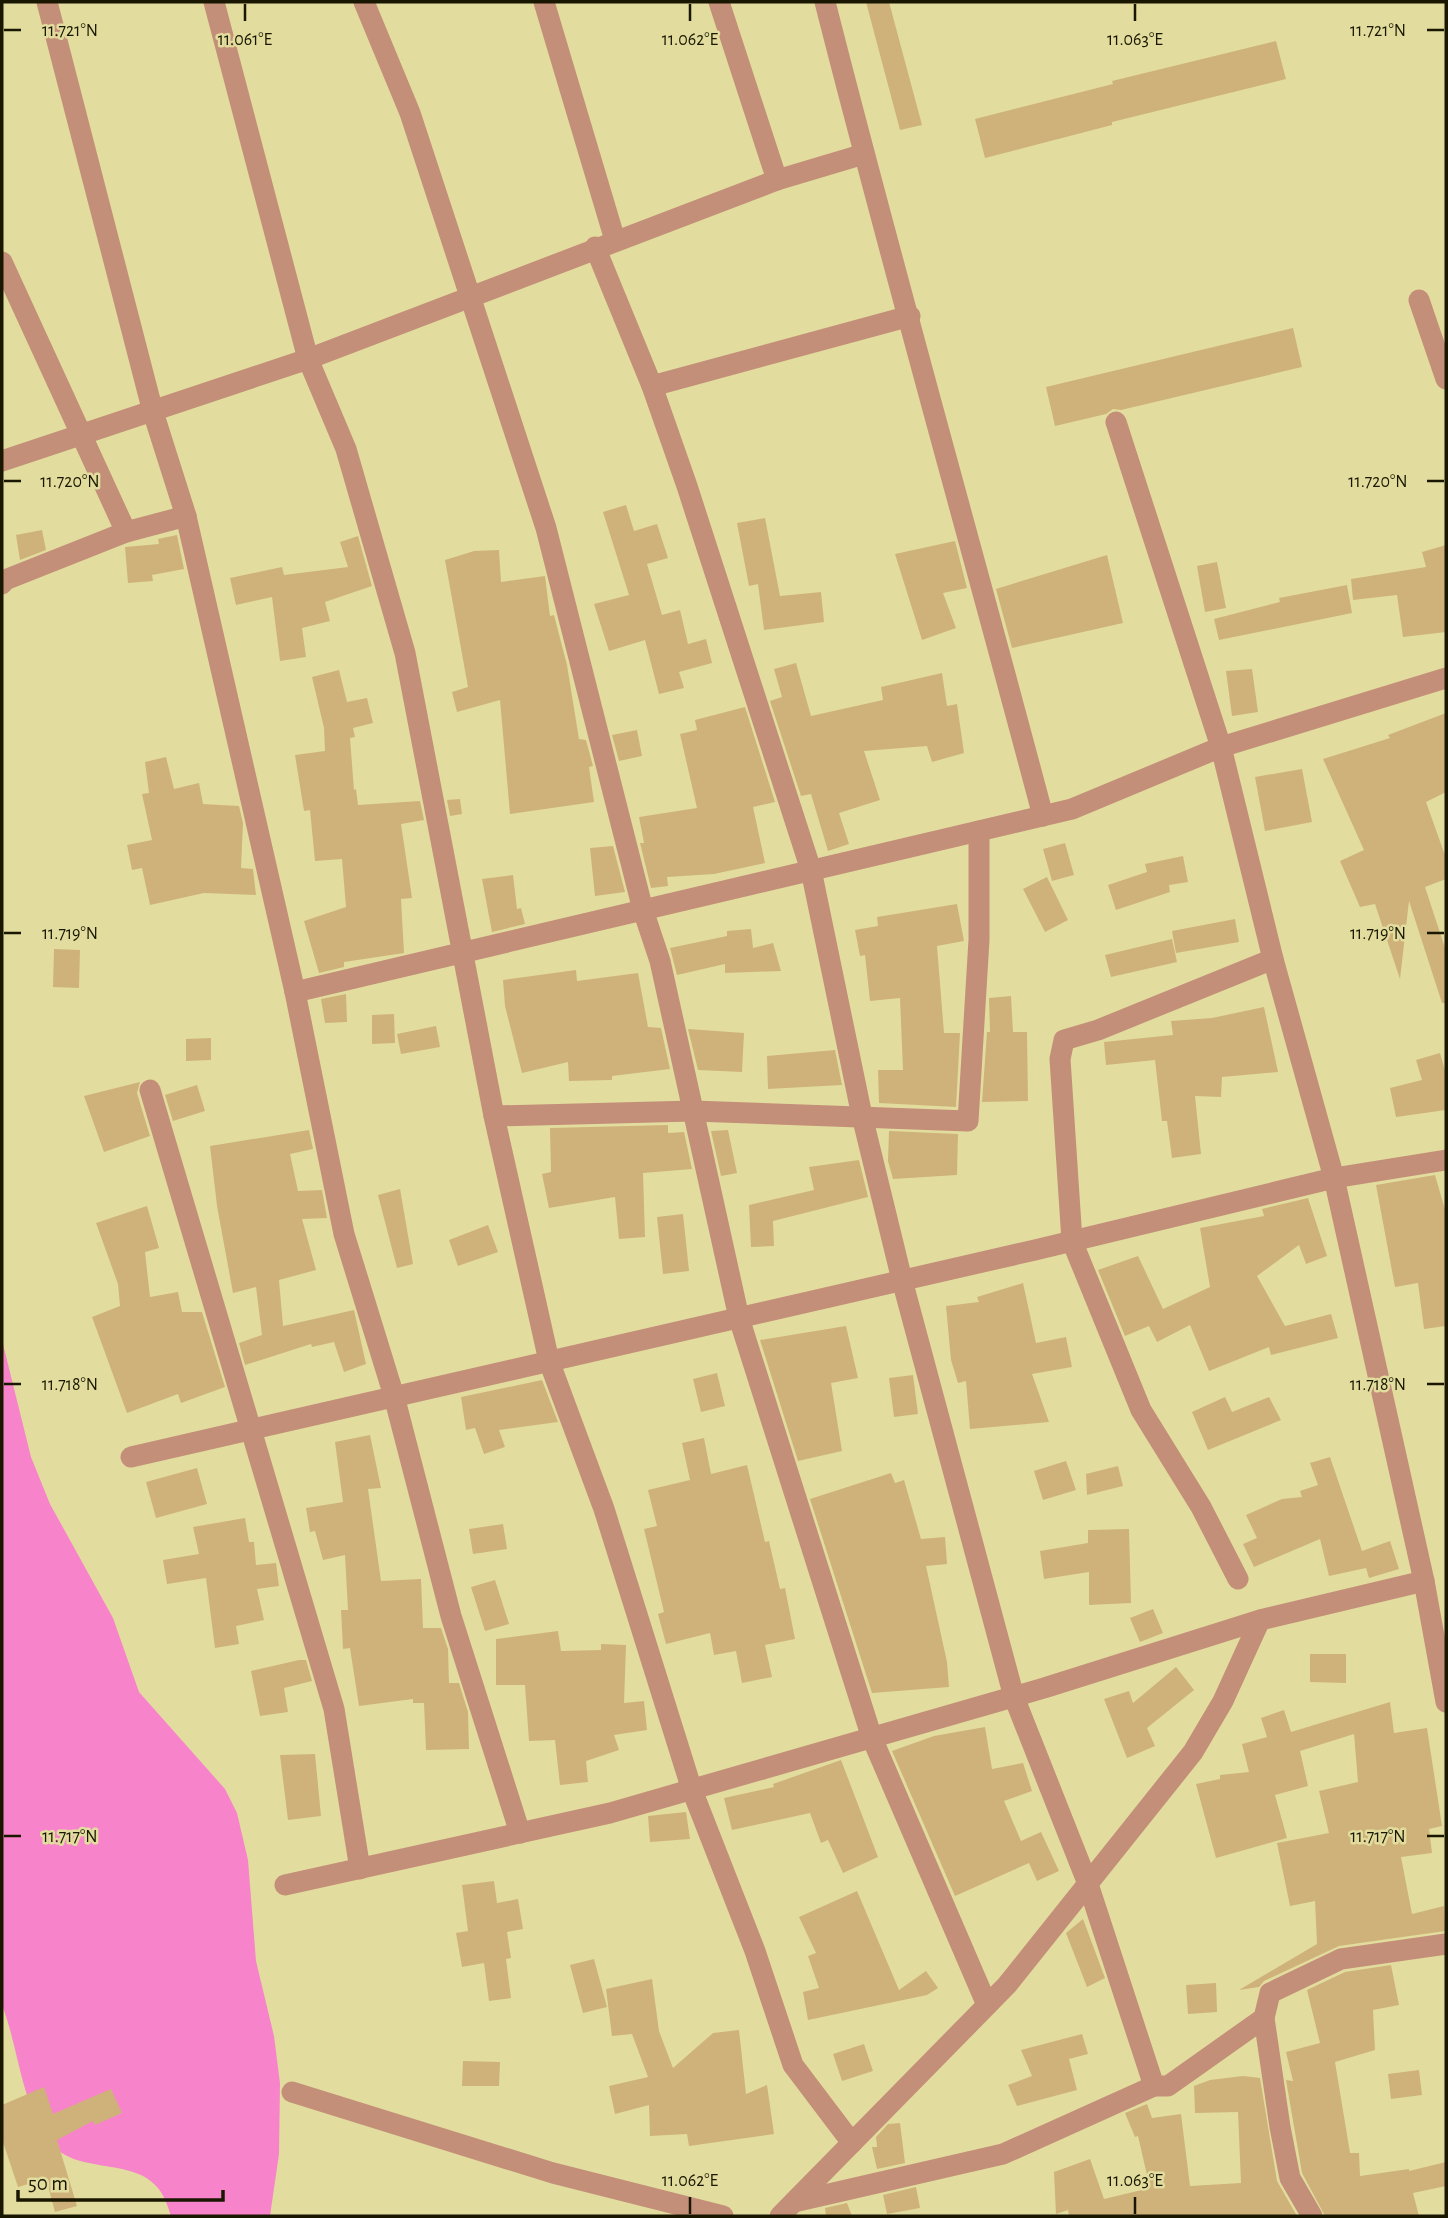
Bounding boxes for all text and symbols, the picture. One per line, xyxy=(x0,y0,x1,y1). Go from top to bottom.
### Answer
text: 11.721°N xyxy=(42,22,98,40)
text: 11.721°N xyxy=(1350,22,1406,40)
text: 11.061°E xyxy=(218,31,273,49)
text: 11.062°E xyxy=(662,31,719,49)
text: 11.063°E xyxy=(1107,31,1163,49)
text: 11.720°N xyxy=(40,473,100,491)
text: 11.720°N xyxy=(1348,473,1408,491)
text: 11.719°N xyxy=(42,925,98,943)
text: 11.719°N xyxy=(1350,925,1406,943)
text: 11.718°N xyxy=(42,1376,98,1394)
text: 11.718°N xyxy=(1350,1376,1406,1394)
text: 11.717°N xyxy=(42,1828,98,1846)
text: 11.717°N xyxy=(1350,1828,1406,1846)
scale bar xyxy=(18,2158,222,2202)
text: 11.062°E xyxy=(662,2172,719,2190)
text: 11.063°E xyxy=(1107,2172,1163,2190)
text: 50 m xyxy=(28,2173,68,2194)

